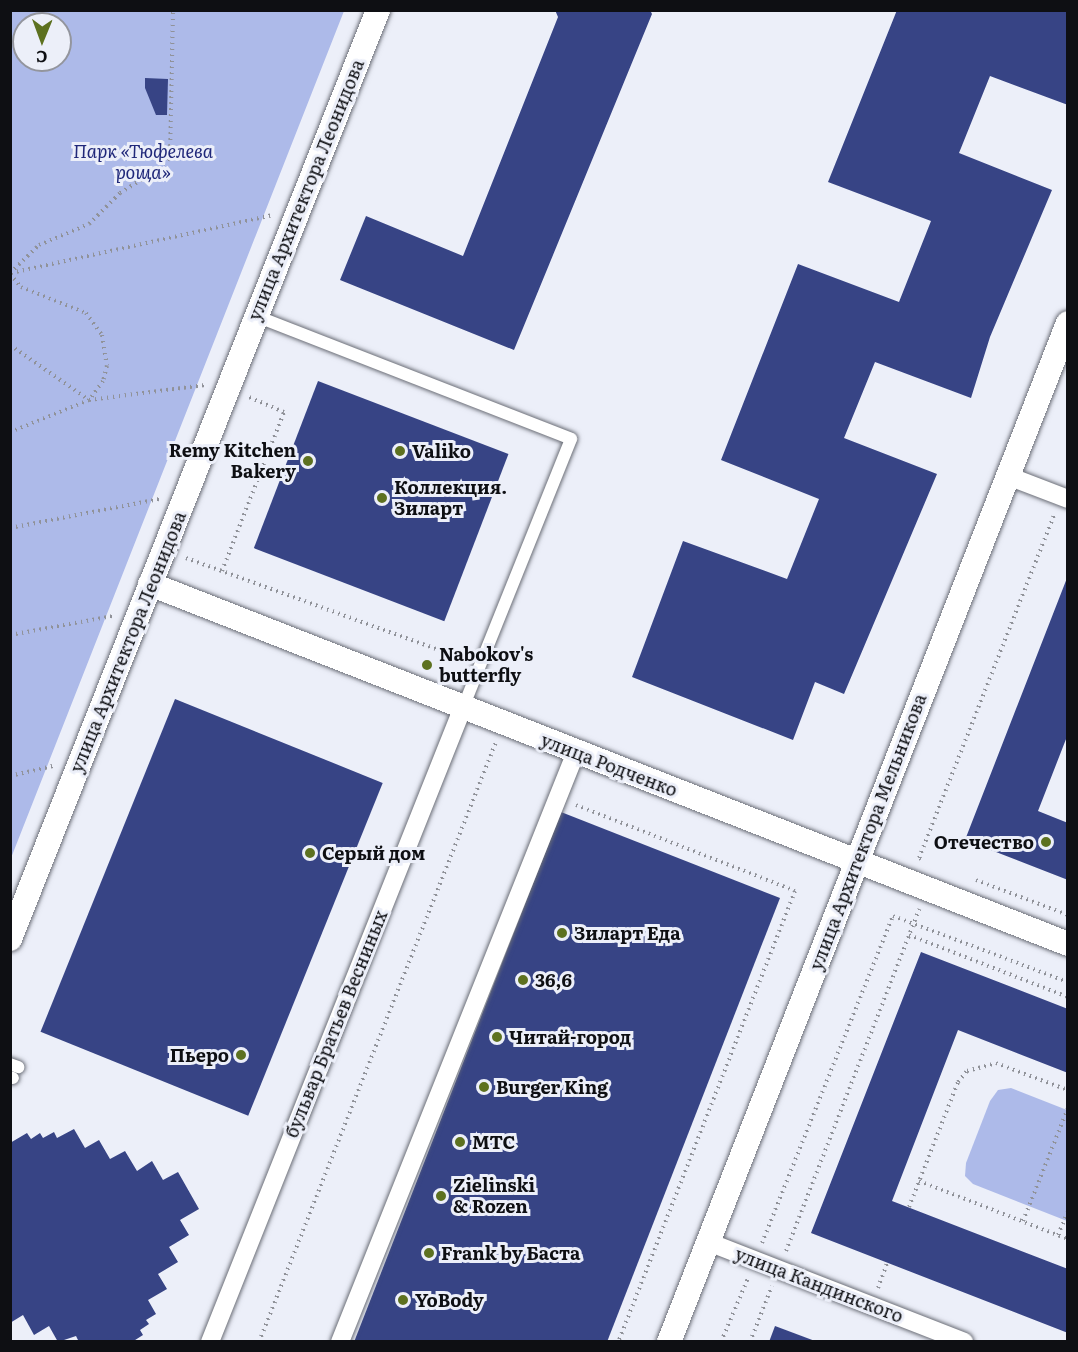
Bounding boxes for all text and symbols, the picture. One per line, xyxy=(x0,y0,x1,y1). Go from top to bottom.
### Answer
north arrow xyxy=(12,12,72,72)
text: С xyxy=(36,46,48,70)
street label: улица Архитектора Леонидова xyxy=(244,56,368,324)
park label: Парк «Тюфелева роща» xyxy=(73,141,213,184)
place label: Remy Kitchen Bakery xyxy=(169,440,296,482)
place label: Valiko xyxy=(412,440,471,462)
marker: Valiko xyxy=(393,444,407,458)
marker: Remy Kitchen Bakery xyxy=(301,454,315,468)
place label: Коллекция. Зиларт xyxy=(394,477,507,520)
marker: Коллекция. Зиларт xyxy=(375,491,389,505)
street label: улица Архитектора Леонидова xyxy=(66,508,190,776)
place label: Nabokov's butterfly xyxy=(439,644,533,686)
marker: Nabokov's butterfly xyxy=(420,658,434,672)
street label: улица Архитектора Мельникова xyxy=(805,691,931,973)
street label: улица Родченко xyxy=(538,729,680,801)
place label: Отечество xyxy=(934,831,1034,853)
marker: Отечество xyxy=(1039,835,1053,849)
place label: Серый дом xyxy=(322,842,425,864)
marker: Серый дом xyxy=(303,846,317,860)
street label: бульвар Братьев Весниных xyxy=(280,907,392,1141)
place label: Зиларт Еда xyxy=(574,922,681,944)
marker: Зиларт Еда xyxy=(555,926,569,940)
place label: 36,6 xyxy=(535,969,572,991)
marker: 36,6 xyxy=(516,973,530,987)
place label: Читай-город xyxy=(509,1026,631,1048)
marker: Читай-город xyxy=(490,1030,504,1044)
place label: Пьеро xyxy=(170,1044,229,1066)
marker: Пьеро xyxy=(234,1048,248,1062)
place label: Burger King xyxy=(496,1076,608,1098)
marker: Burger King xyxy=(477,1080,491,1094)
place label: МТС xyxy=(472,1131,515,1153)
marker: МТС xyxy=(453,1135,467,1149)
place label: Zielinski & Rozen xyxy=(453,1175,535,1218)
marker: Zielinski & Rozen xyxy=(434,1189,448,1203)
place label: Frank by Баста xyxy=(441,1242,580,1264)
street label: улица Кандинского xyxy=(732,1243,906,1327)
marker: Frank by Баста xyxy=(422,1246,436,1260)
place label: YoBody xyxy=(415,1289,484,1311)
marker: YoBody xyxy=(396,1293,410,1307)

